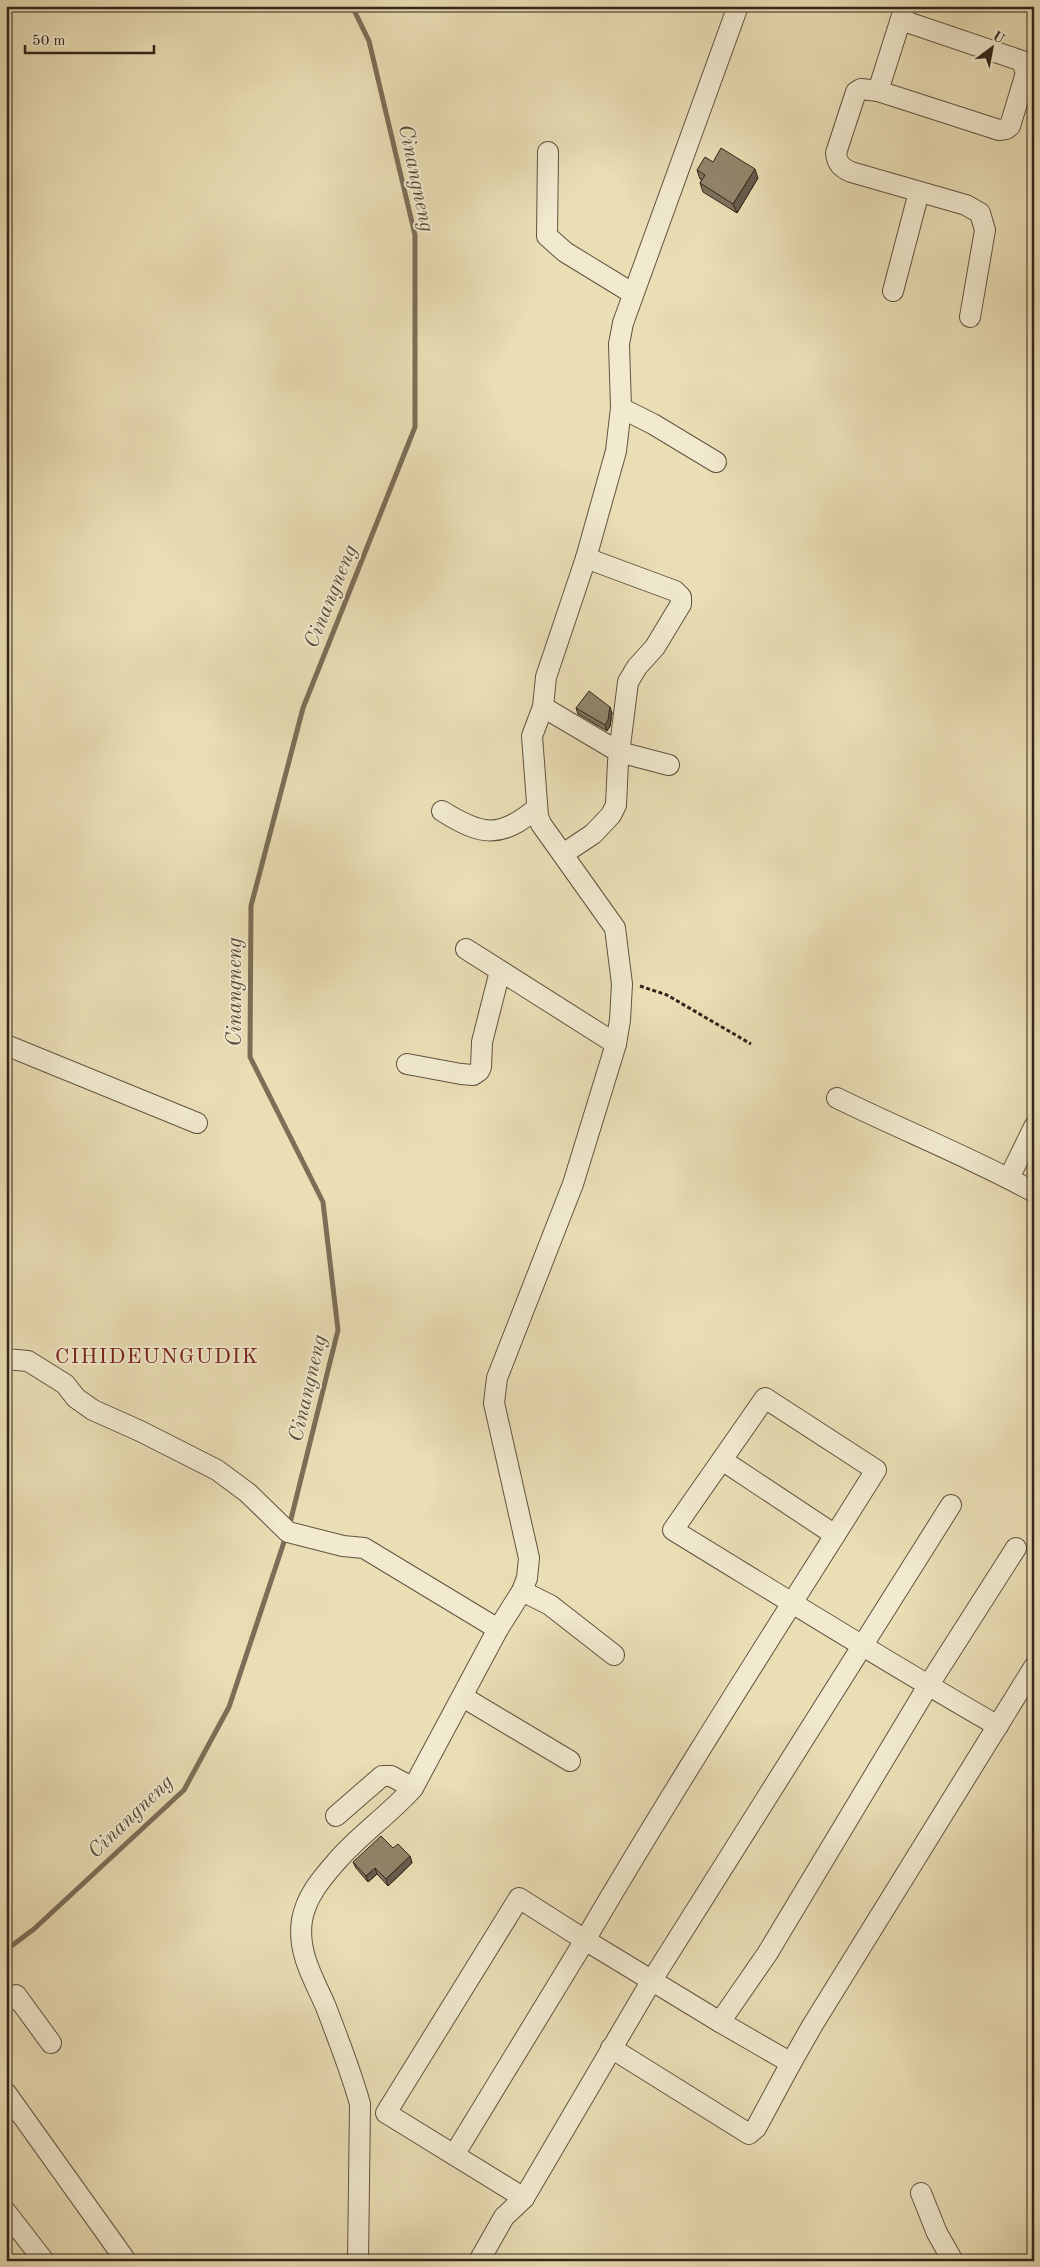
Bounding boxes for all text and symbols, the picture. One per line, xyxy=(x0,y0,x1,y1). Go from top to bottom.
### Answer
scale bar xyxy=(25,22,154,54)
north arrow xyxy=(968,22,1018,72)
text: U xyxy=(990,29,1007,47)
text: 50 m xyxy=(32,34,66,49)
water label: Cinangneng xyxy=(394,123,437,234)
water label: Cinangneng xyxy=(301,542,362,651)
water label: Cinangneng xyxy=(225,937,246,1047)
water label: Cinangneng xyxy=(286,1333,331,1444)
district label: CIHIDEUNGUDIK xyxy=(55,1346,259,1368)
water label: Cinangneng xyxy=(84,1772,178,1863)

